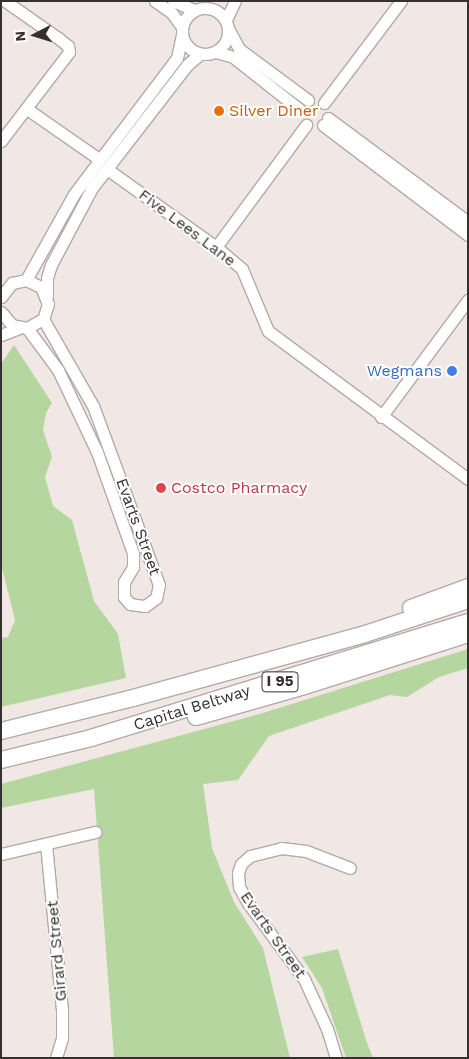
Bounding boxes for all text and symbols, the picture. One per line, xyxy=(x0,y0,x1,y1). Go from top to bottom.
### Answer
north arrow xyxy=(10,10,60,60)
text: N xyxy=(12,30,28,42)
place label: Silver Diner xyxy=(229,101,319,121)
marker: Silver Diner xyxy=(213,105,225,117)
street label: Five Lees Lane xyxy=(135,185,239,271)
place label: Wegmans xyxy=(367,361,442,381)
marker: Wegmans xyxy=(446,365,458,377)
street label: Evarts Street xyxy=(112,476,164,578)
place label: Costco Pharmacy xyxy=(171,478,307,498)
marker: Costco Pharmacy xyxy=(155,482,167,494)
road number: I 95 xyxy=(261,670,299,694)
street label: Capital Beltway xyxy=(131,681,253,735)
street label: Evarts Street xyxy=(236,888,310,982)
street label: Girard Street xyxy=(43,900,71,1002)

